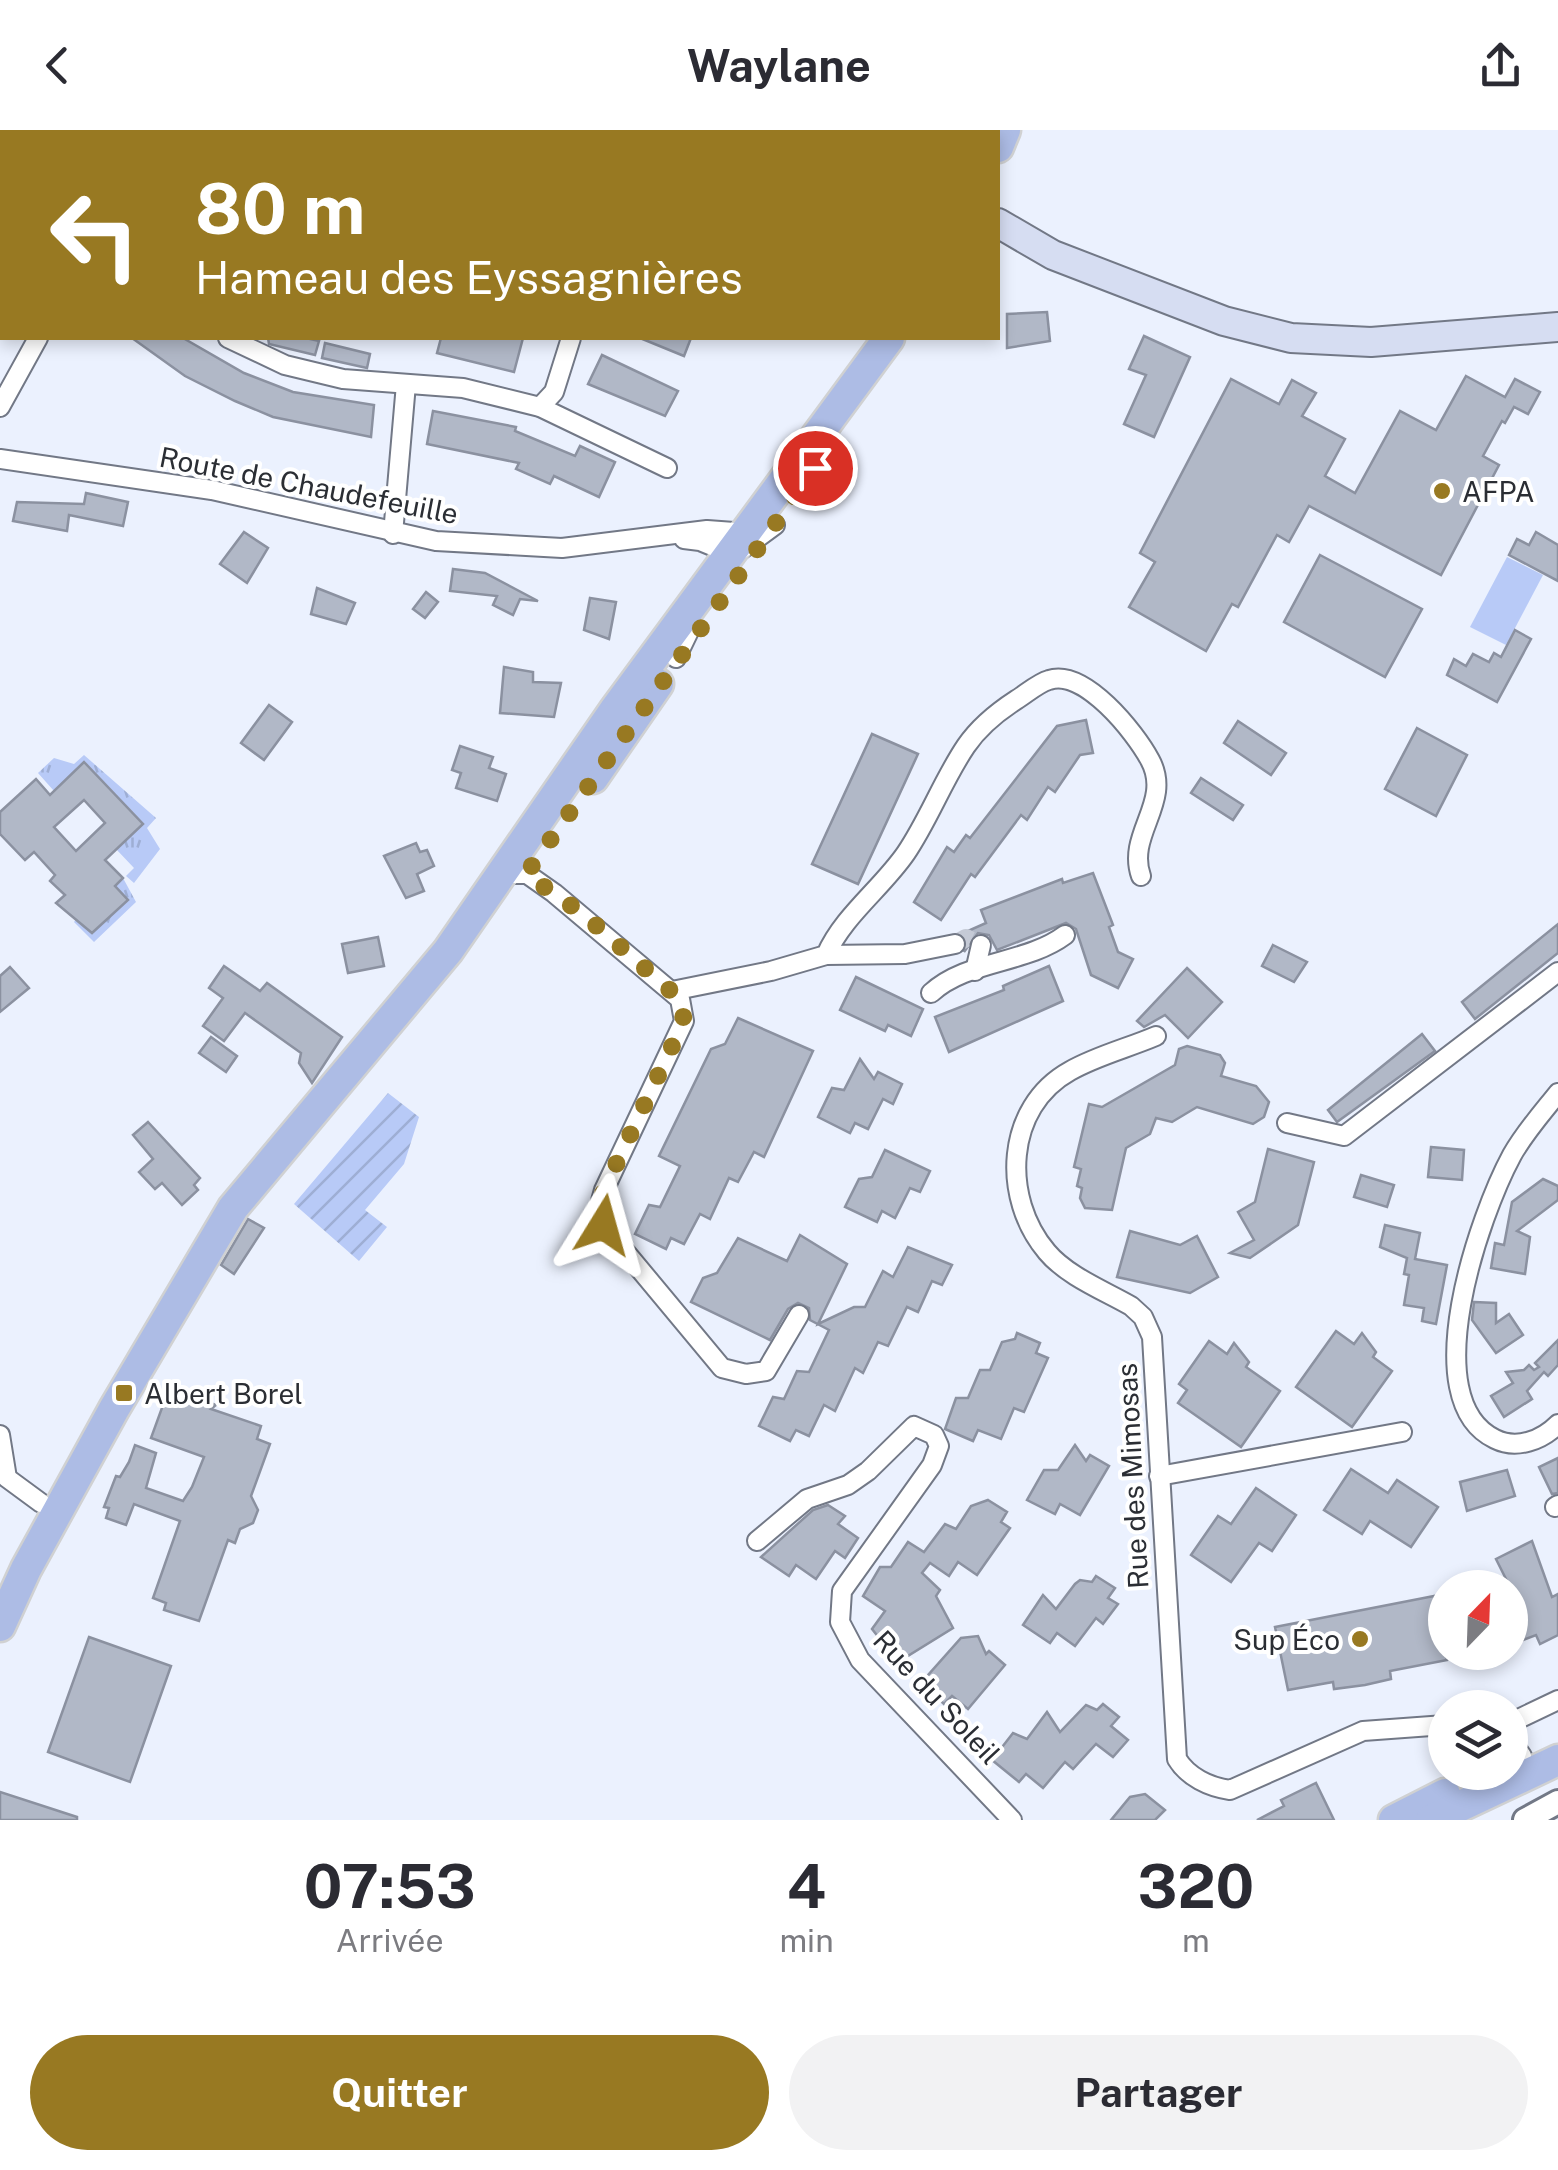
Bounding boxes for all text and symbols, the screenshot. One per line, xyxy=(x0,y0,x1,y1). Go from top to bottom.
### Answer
icon: back xyxy=(30,38,85,93)
icon: share xyxy=(1473,38,1528,93)
text: Waylane xyxy=(687,39,871,92)
text: 80 m xyxy=(195,167,365,250)
icon: left xyxy=(30,170,160,300)
text: Hameau des Eyssagnières xyxy=(195,251,743,304)
pin xyxy=(773,426,858,511)
street label: Route de Chaudefeuille xyxy=(157,440,461,530)
icon: arrive xyxy=(788,441,843,496)
place label: AFPA xyxy=(1462,475,1535,508)
marker: AFPA xyxy=(1431,480,1453,502)
position arrow xyxy=(551,1173,655,1277)
street label: Rue des Mimosas xyxy=(1110,1362,1154,1590)
place label: Albert Borel xyxy=(144,1377,303,1410)
marker: Albert Borel xyxy=(113,1382,135,1404)
north arrow xyxy=(1428,1570,1528,1670)
map controls xyxy=(1428,1570,1528,1790)
street label: Rue du Soleil xyxy=(867,1623,1007,1771)
place label: Sup Éco xyxy=(1233,1623,1340,1656)
marker: Sup Éco xyxy=(1349,1628,1371,1650)
button: layers xyxy=(1428,1690,1528,1790)
text: 07:53 xyxy=(304,1851,476,1922)
text: 4 xyxy=(787,1851,826,1922)
text: 320 xyxy=(1137,1851,1254,1922)
text: Arrivée xyxy=(336,1922,444,1959)
text: min xyxy=(779,1922,834,1959)
text: m xyxy=(1182,1922,1210,1959)
button: Quitter xyxy=(30,2035,769,2150)
button: Partager xyxy=(789,2035,1528,2150)

